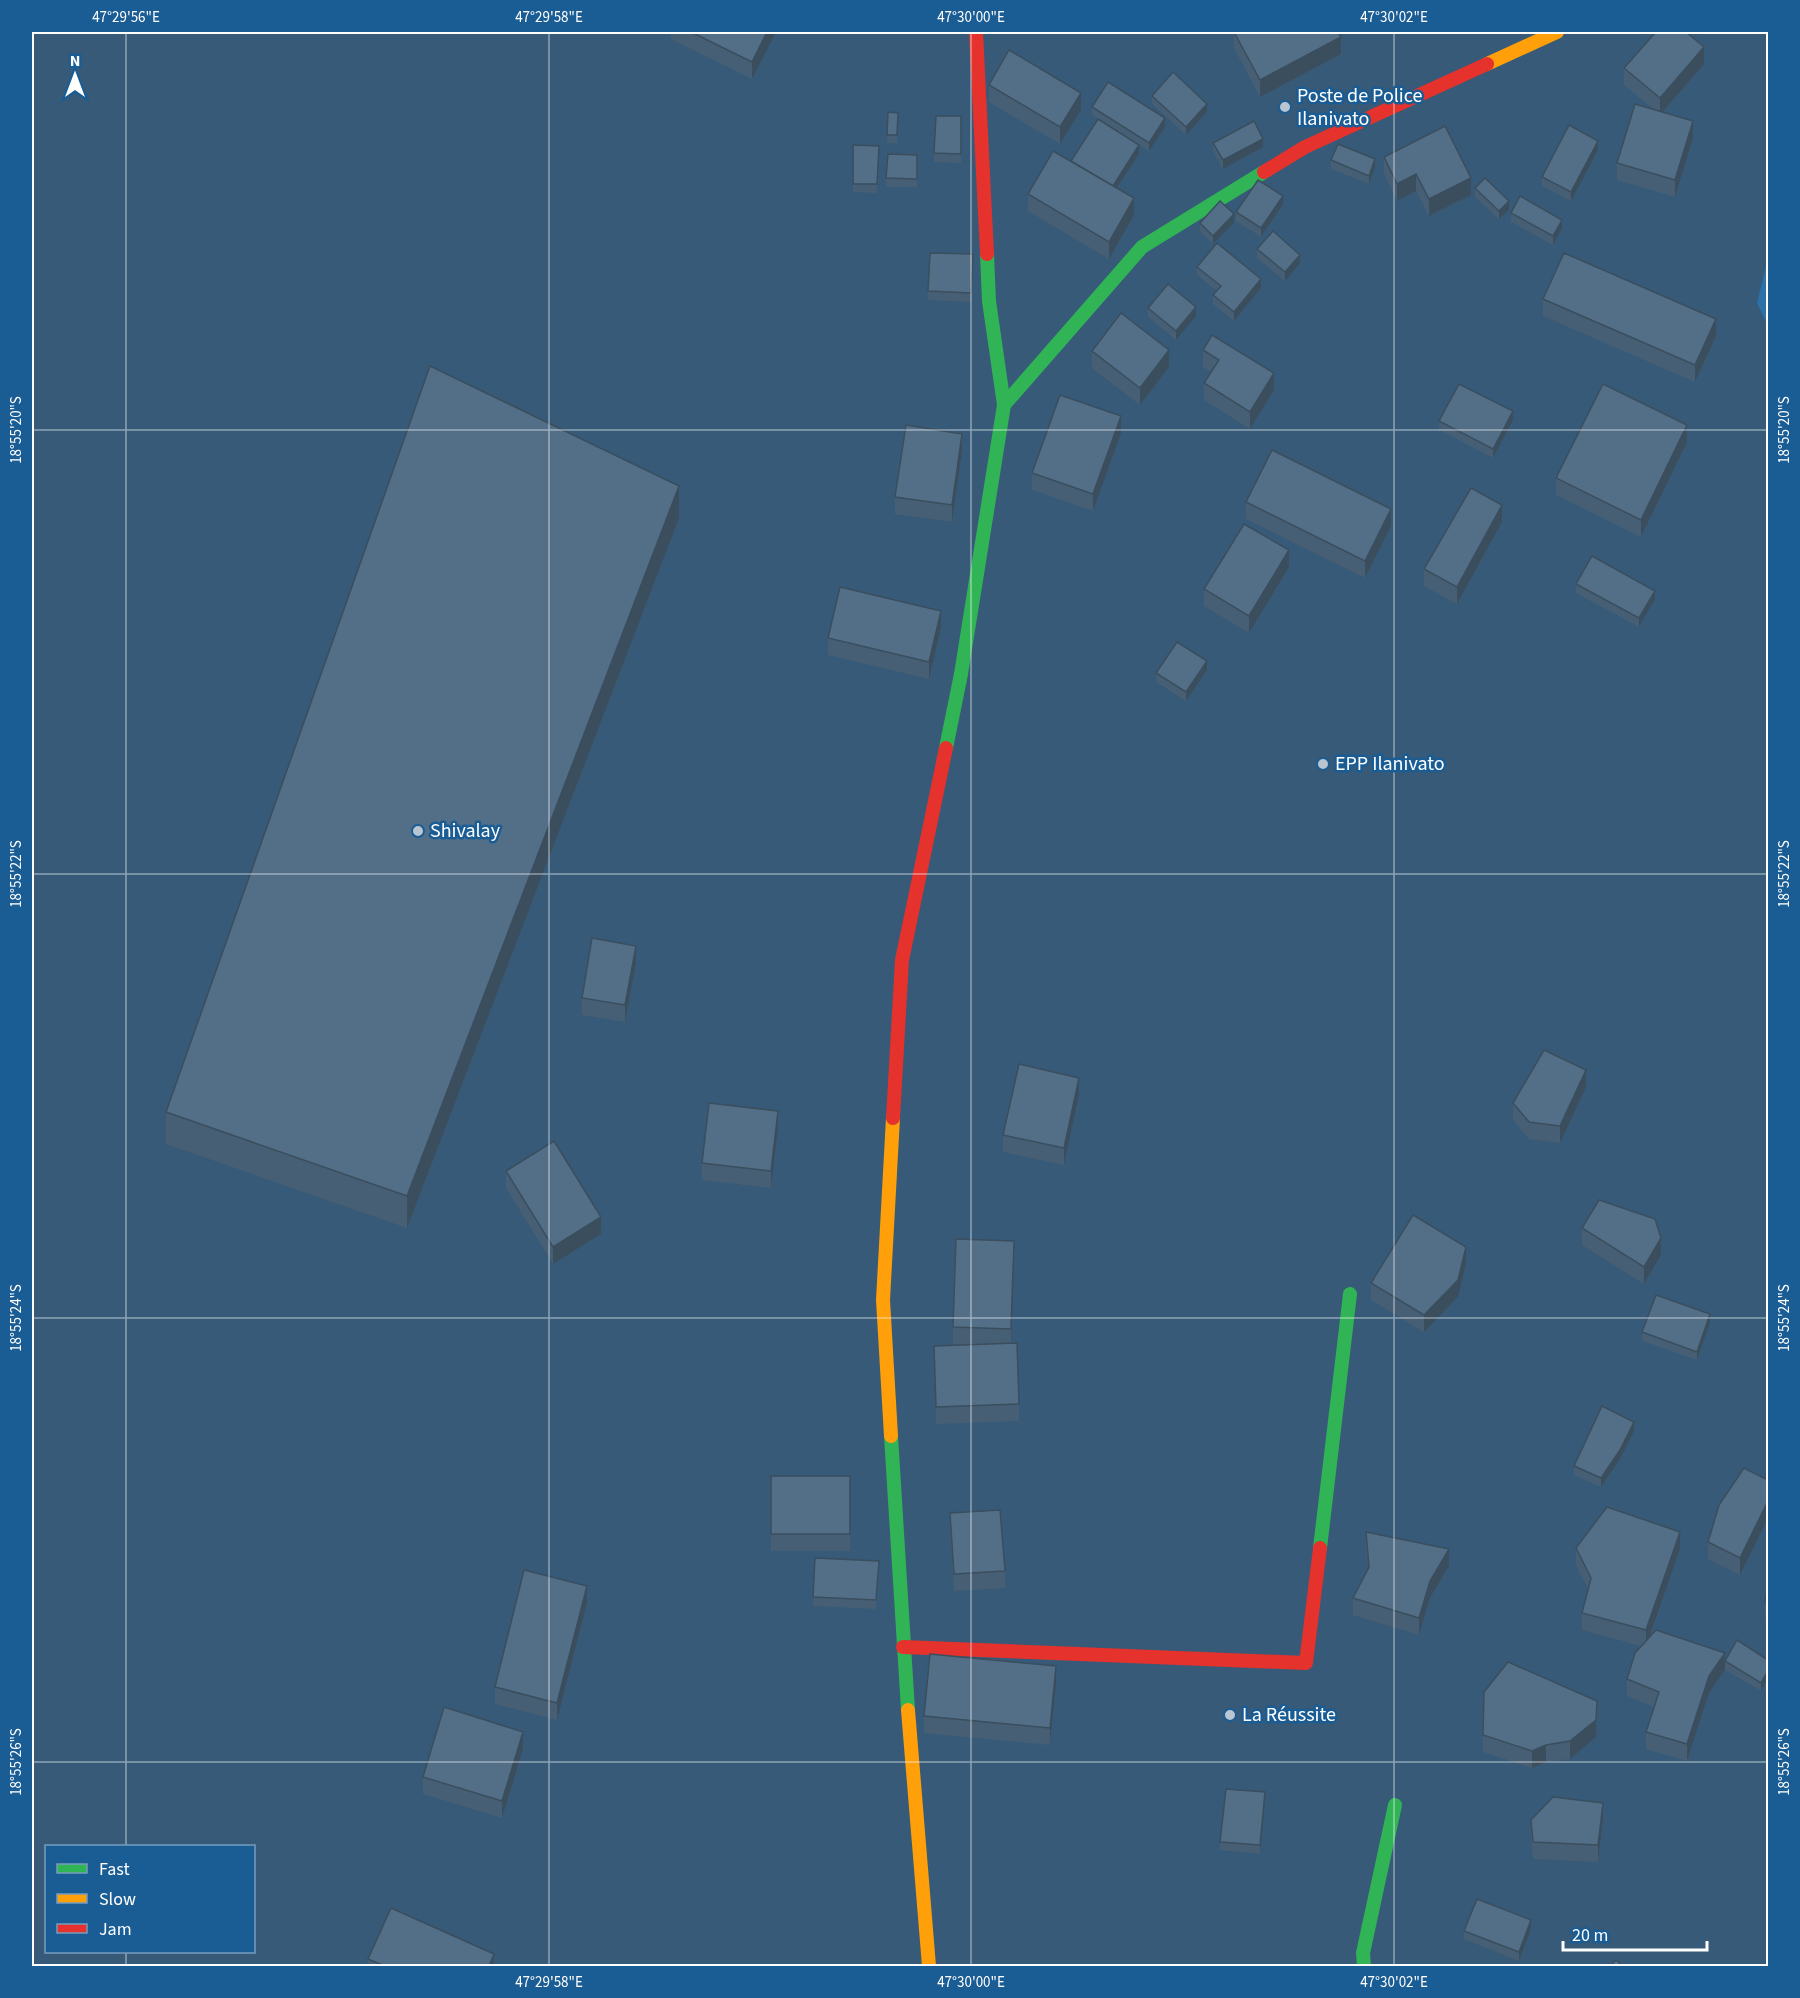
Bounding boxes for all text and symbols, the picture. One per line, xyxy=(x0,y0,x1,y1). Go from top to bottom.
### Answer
text: 47°29'56"E xyxy=(92,7,160,28)
text: 47°29'58"E xyxy=(515,7,583,28)
text: 47°30'00"E xyxy=(937,7,1005,28)
text: 47°30'02"E xyxy=(1360,7,1428,28)
north arrow xyxy=(45,45,105,105)
text: N xyxy=(70,50,80,72)
place label: Poste de Police Ilanivato xyxy=(1297,82,1422,133)
marker: Poste de Police Ilanivato xyxy=(1278,100,1292,114)
text: 18°55'20"S xyxy=(6,396,27,464)
text: 18°55'20"S xyxy=(1774,396,1795,464)
place label: EPP Ilanivato xyxy=(1335,750,1445,778)
marker: EPP Ilanivato xyxy=(1316,757,1330,771)
place label: Shivalay xyxy=(430,817,501,845)
marker: Shivalay xyxy=(411,824,425,838)
text: 18°55'22"S xyxy=(6,840,27,908)
text: 18°55'22"S xyxy=(1774,840,1795,908)
text: 18°55'24"S xyxy=(6,1284,27,1352)
text: 18°55'24"S xyxy=(1774,1284,1795,1352)
place label: La Réussite xyxy=(1242,1701,1336,1729)
marker: La Réussite xyxy=(1223,1708,1237,1722)
text: 18°55'26"S xyxy=(6,1728,27,1796)
text: 18°55'26"S xyxy=(1774,1728,1795,1796)
legend xyxy=(45,1845,255,1953)
text: Fast xyxy=(99,1857,130,1882)
text: Slow xyxy=(99,1887,136,1912)
scale bar xyxy=(1563,1914,1707,1952)
text: Jam xyxy=(99,1917,132,1942)
text: 20 m xyxy=(1572,1923,1608,1948)
text: 47°29'58"E xyxy=(515,1972,583,1993)
text: 47°30'00"E xyxy=(937,1972,1005,1993)
text: 47°30'02"E xyxy=(1360,1972,1428,1993)

